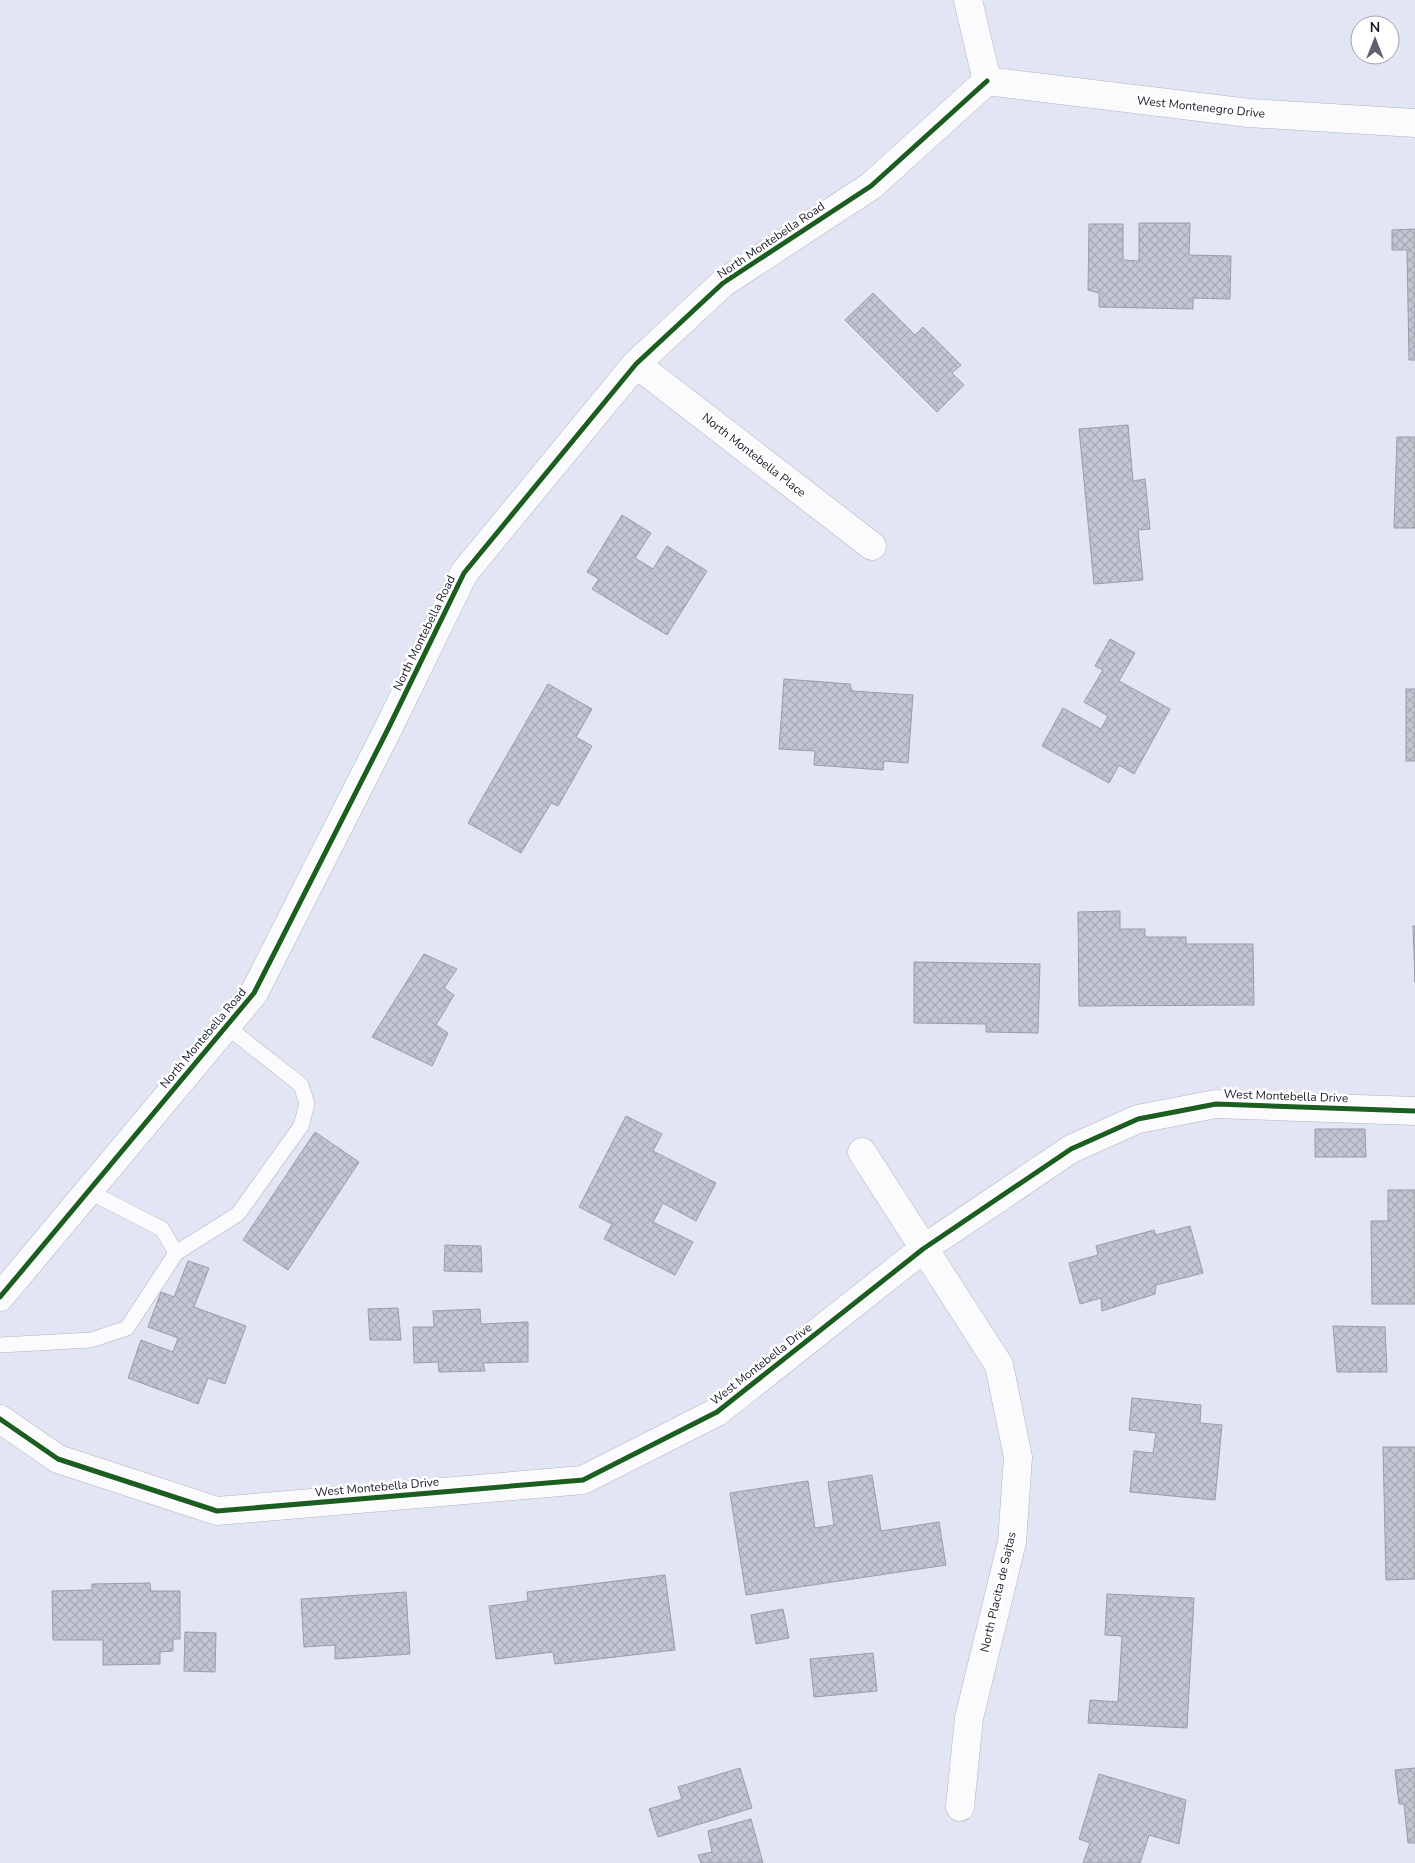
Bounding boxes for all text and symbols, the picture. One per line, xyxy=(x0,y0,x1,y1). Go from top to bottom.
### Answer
north arrow xyxy=(1350,15,1400,65)
text: N xyxy=(1370,18,1380,37)
street label: West Montenegro Drive xyxy=(1136,92,1266,122)
street label: North Montebella Road xyxy=(714,198,828,282)
street label: North Montebella Place xyxy=(699,409,809,501)
street label: North Montebella Road xyxy=(389,573,459,693)
street label: North Montebella Road xyxy=(156,984,250,1092)
street label: West Montebella Drive xyxy=(1223,1086,1349,1106)
street label: West Montebella Drive xyxy=(707,1319,815,1409)
street label: West Montebella Drive xyxy=(314,1474,440,1500)
street label: North Placita de Sajtas xyxy=(976,1530,1020,1654)

